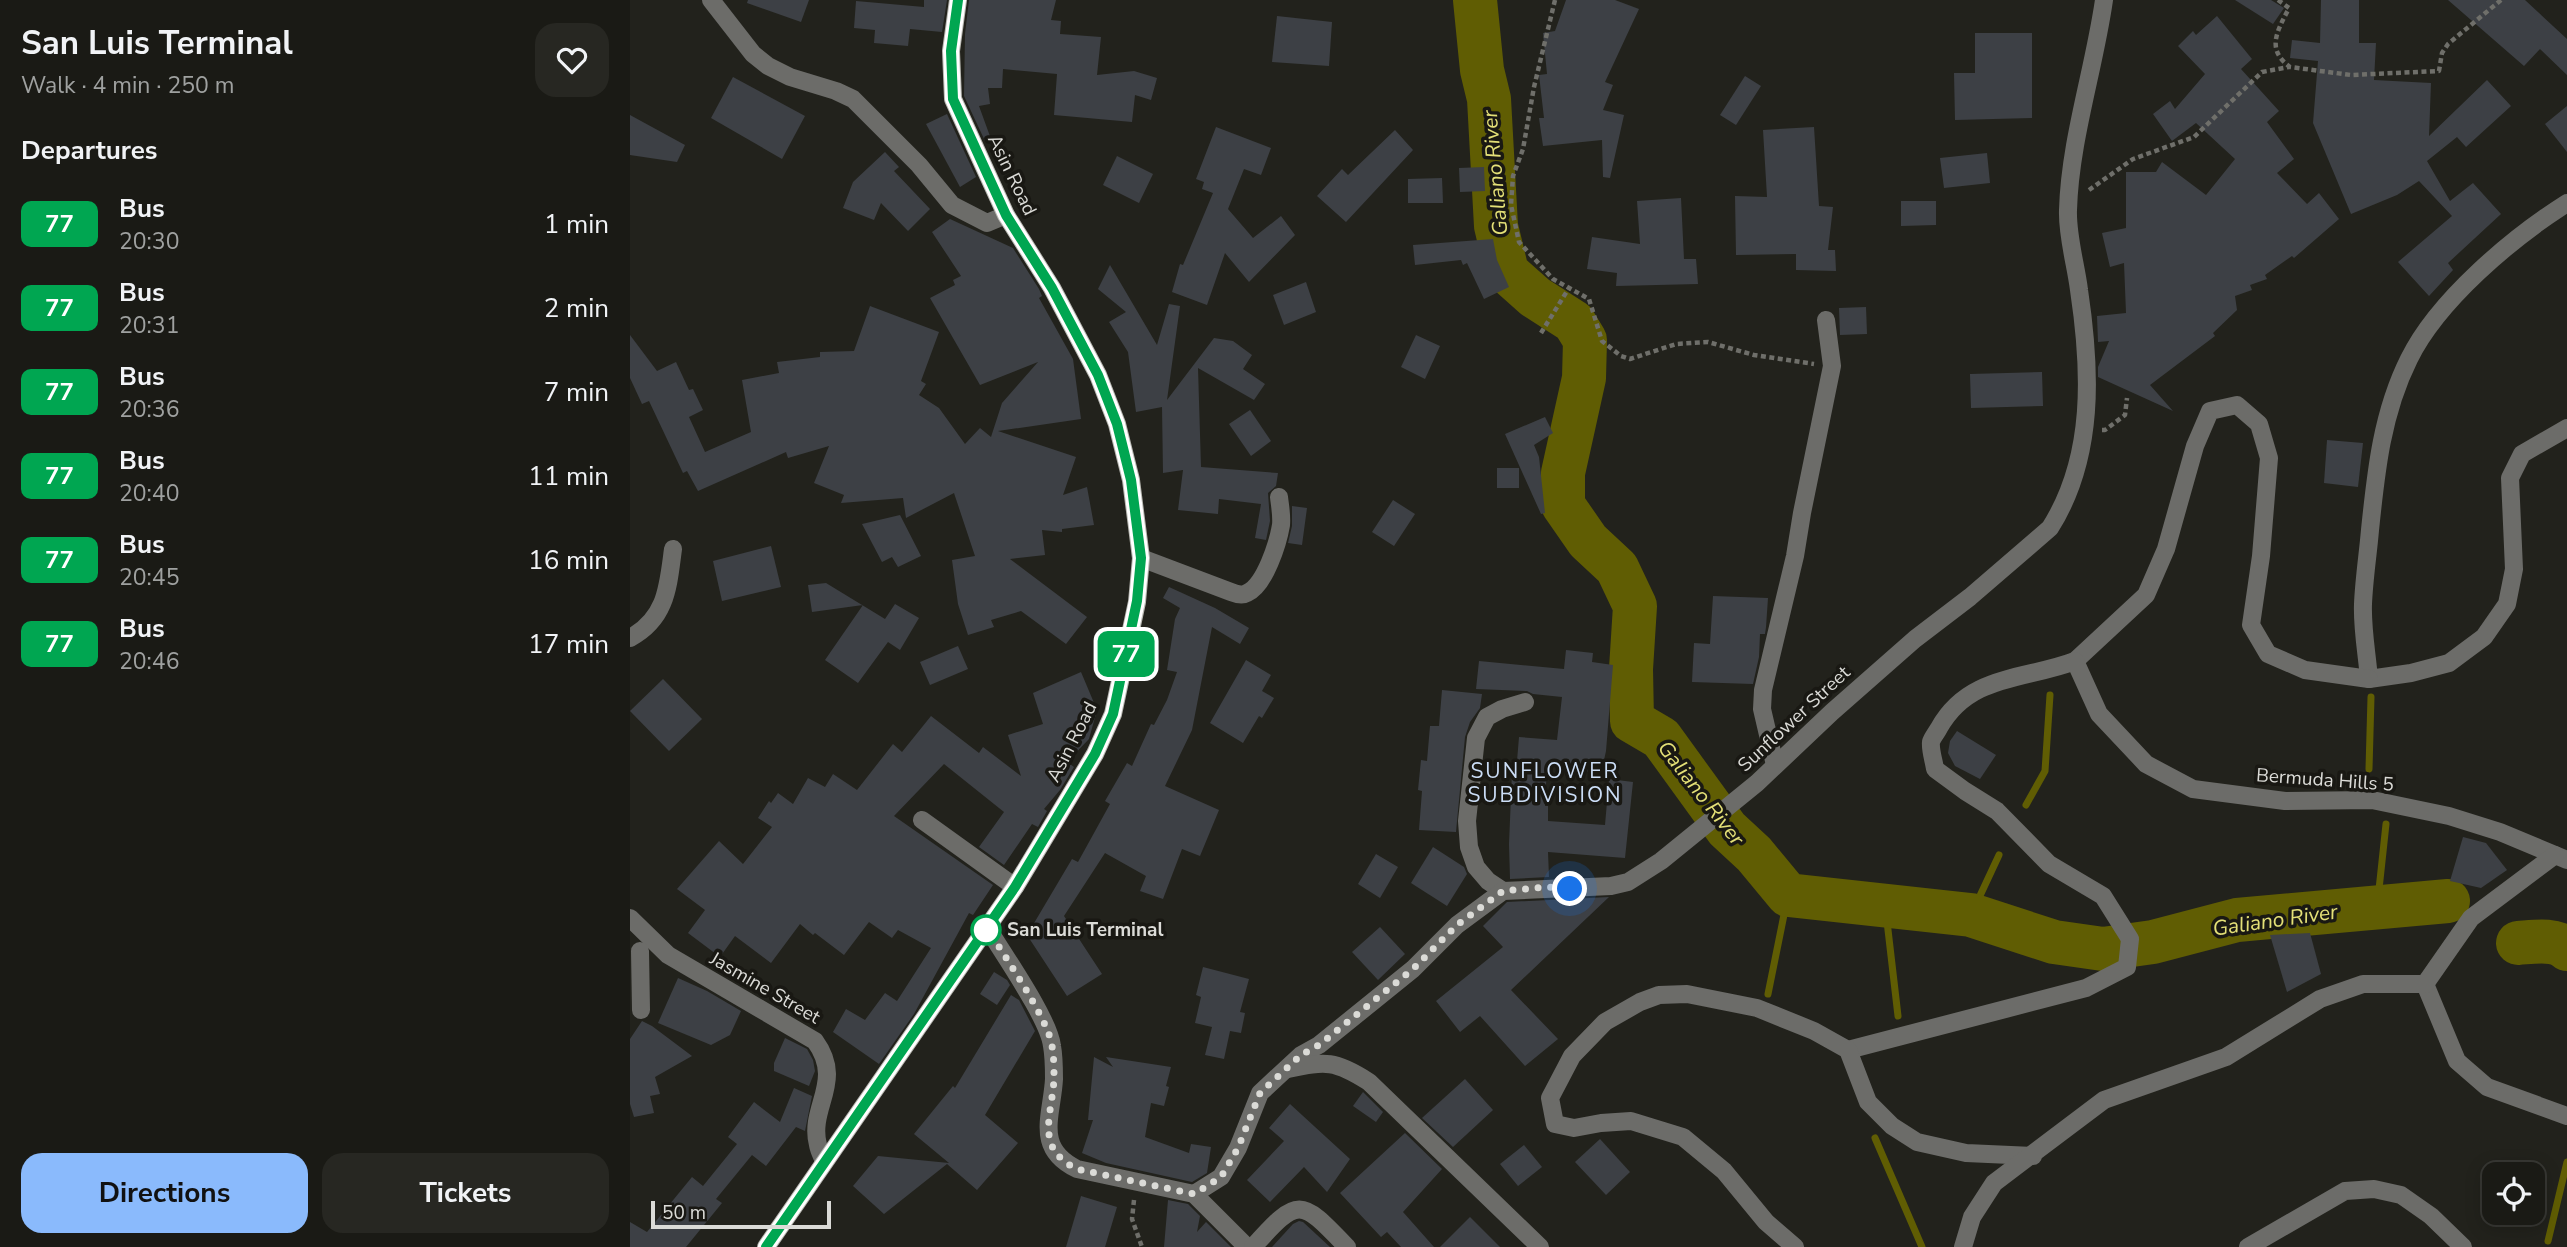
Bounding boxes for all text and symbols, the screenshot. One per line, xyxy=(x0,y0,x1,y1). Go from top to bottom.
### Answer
text: San Luis Terminal xyxy=(21,21,293,66)
button: heart xyxy=(535,23,609,97)
text: Walk · 4 min · 250 m xyxy=(21,70,234,101)
water label: Galiano River xyxy=(1476,109,1514,237)
street label: Asin Road xyxy=(981,130,1043,220)
text: Departures xyxy=(21,133,157,168)
text: Bus xyxy=(119,191,165,226)
text: 1 min xyxy=(544,207,609,242)
text: 77 xyxy=(45,208,74,240)
text: 20:30 xyxy=(119,226,179,257)
text: Bus xyxy=(119,275,165,310)
text: 2 min xyxy=(544,291,609,326)
text: 77 xyxy=(45,292,74,324)
text: 20:31 xyxy=(119,310,179,341)
text: Bus xyxy=(119,359,165,394)
text: 7 min xyxy=(544,375,609,410)
text: 77 xyxy=(45,376,74,408)
text: 20:36 xyxy=(119,394,179,425)
text: Bus xyxy=(119,443,165,478)
text: 11 min xyxy=(528,459,609,494)
text: 77 xyxy=(45,460,74,492)
text: 20:40 xyxy=(119,478,179,509)
text: Bus xyxy=(119,527,165,562)
text: 16 min xyxy=(528,543,609,578)
text: 77 xyxy=(45,544,74,576)
text: 20:45 xyxy=(119,562,179,593)
text: Bus xyxy=(119,611,165,646)
text: 17 min xyxy=(528,627,609,662)
text: 77 xyxy=(45,628,74,660)
line badge: 77 xyxy=(1094,631,1158,677)
text: 77 xyxy=(1112,638,1140,670)
text: 20:46 xyxy=(119,646,179,677)
street label: Sunflower Street xyxy=(1732,660,1856,778)
street label: Asin Road xyxy=(1041,697,1103,787)
water label: Galiano River xyxy=(1651,735,1751,852)
district label: SUNFLOWER SUBDIVISION xyxy=(1467,757,1623,809)
street label: Bermuda Hills 5 xyxy=(2255,762,2395,798)
your location xyxy=(1552,871,1587,906)
water label: Galiano River xyxy=(2211,897,2340,943)
marker: San Luis Terminal xyxy=(971,915,1001,945)
place label: San Luis Terminal xyxy=(1007,917,1164,943)
street label: Jasmine Street xyxy=(704,945,825,1030)
button: Directions xyxy=(21,1153,308,1233)
button: Tickets xyxy=(322,1153,609,1233)
map controls xyxy=(2482,1162,2545,1225)
button: locate xyxy=(2482,1162,2545,1225)
scale bar xyxy=(651,1198,831,1230)
text: 50 m xyxy=(662,1200,706,1226)

